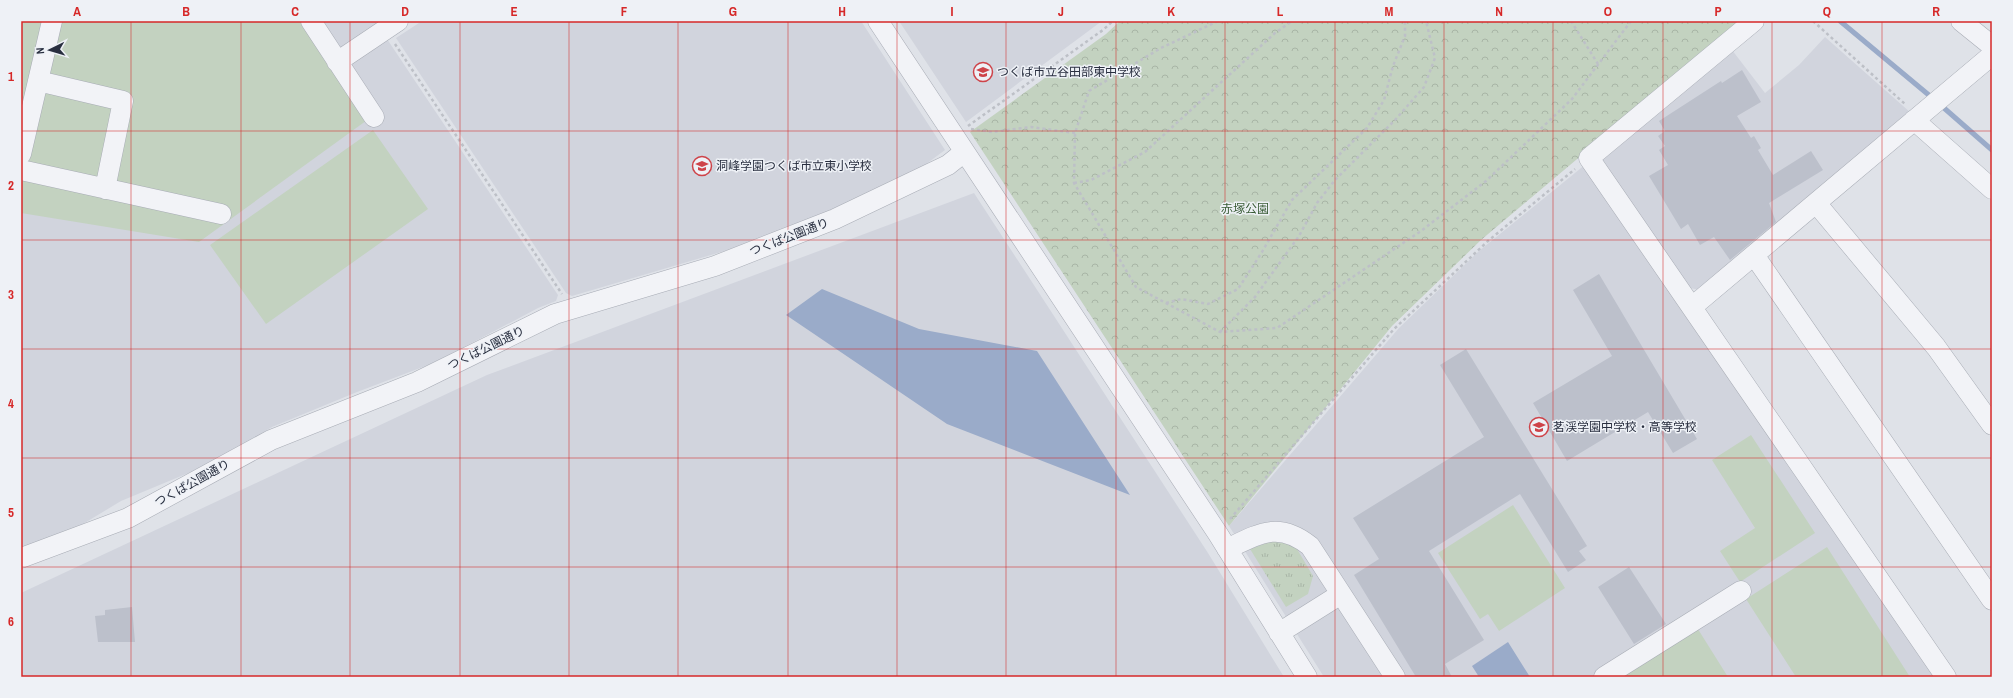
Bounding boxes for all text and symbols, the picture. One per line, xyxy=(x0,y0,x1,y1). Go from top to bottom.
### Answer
text: A xyxy=(73,3,81,20)
text: B xyxy=(182,3,190,20)
text: C xyxy=(291,3,299,20)
text: D xyxy=(401,3,409,20)
text: E xyxy=(510,3,518,20)
text: F xyxy=(621,3,628,20)
text: G xyxy=(729,3,737,20)
text: H xyxy=(838,3,846,20)
text: I xyxy=(951,3,954,20)
text: J xyxy=(1058,3,1064,20)
text: K xyxy=(1167,3,1175,20)
text: L xyxy=(1277,3,1284,20)
text: M xyxy=(1385,3,1394,20)
text: N xyxy=(1495,3,1503,20)
text: O xyxy=(1604,3,1612,20)
text: P xyxy=(1714,3,1722,20)
text: Q xyxy=(1823,3,1831,20)
text: R xyxy=(1932,3,1940,20)
north arrow xyxy=(30,30,70,70)
text: N xyxy=(33,47,47,55)
school or university icon: つくば市立谷田部東中学校 xyxy=(972,61,994,83)
place label: つくば市立谷田部東中学校 xyxy=(997,64,1141,80)
text: 1 xyxy=(8,68,14,85)
school or university icon: 洞峰学園つくば市立東小学校 xyxy=(691,155,713,177)
place label: 洞峰学園つくば市立東小学校 xyxy=(716,158,872,174)
text: 2 xyxy=(8,177,14,194)
park label: 赤塚公園 xyxy=(1221,201,1269,217)
street label: つくば公園通り xyxy=(747,214,831,260)
text: 3 xyxy=(8,286,14,303)
street label: つくば公園通り xyxy=(445,322,527,374)
text: 4 xyxy=(8,395,14,412)
school or university icon: 茗渓学園中学校・高等学校 xyxy=(1528,416,1550,438)
place label: 茗渓学園中学校・高等学校 xyxy=(1553,419,1697,435)
street label: つくば公園通り xyxy=(151,456,233,510)
text: 5 xyxy=(8,504,14,521)
text: 6 xyxy=(8,613,14,630)

